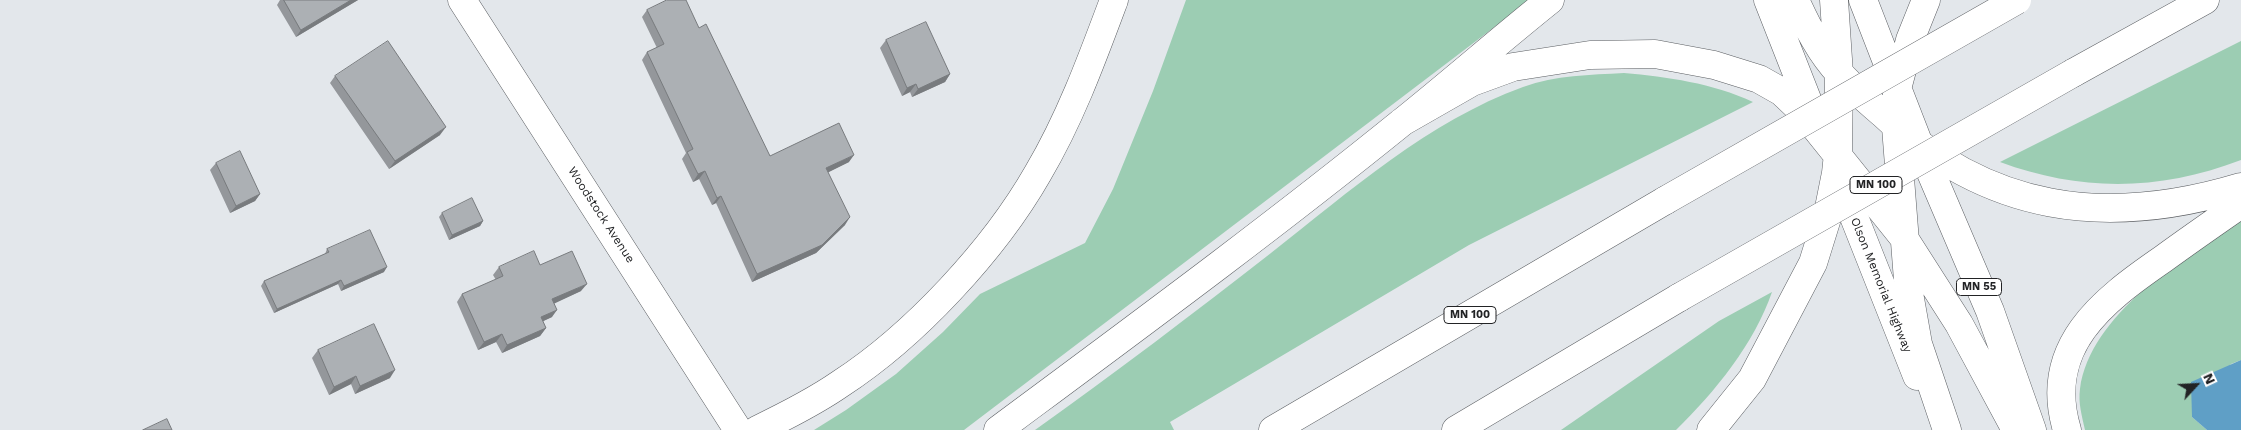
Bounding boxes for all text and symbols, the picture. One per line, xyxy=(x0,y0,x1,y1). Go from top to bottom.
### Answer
street label: Woodstock Avenue xyxy=(565,164,637,266)
road number: MN 100 xyxy=(1850,176,1902,194)
street label: Olson Memorial Highway xyxy=(1847,215,1915,355)
road number: MN 55 xyxy=(1956,278,2002,296)
road number: MN 100 xyxy=(1444,306,1496,324)
north arrow xyxy=(2171,360,2221,410)
text: N xyxy=(2200,371,2219,387)

